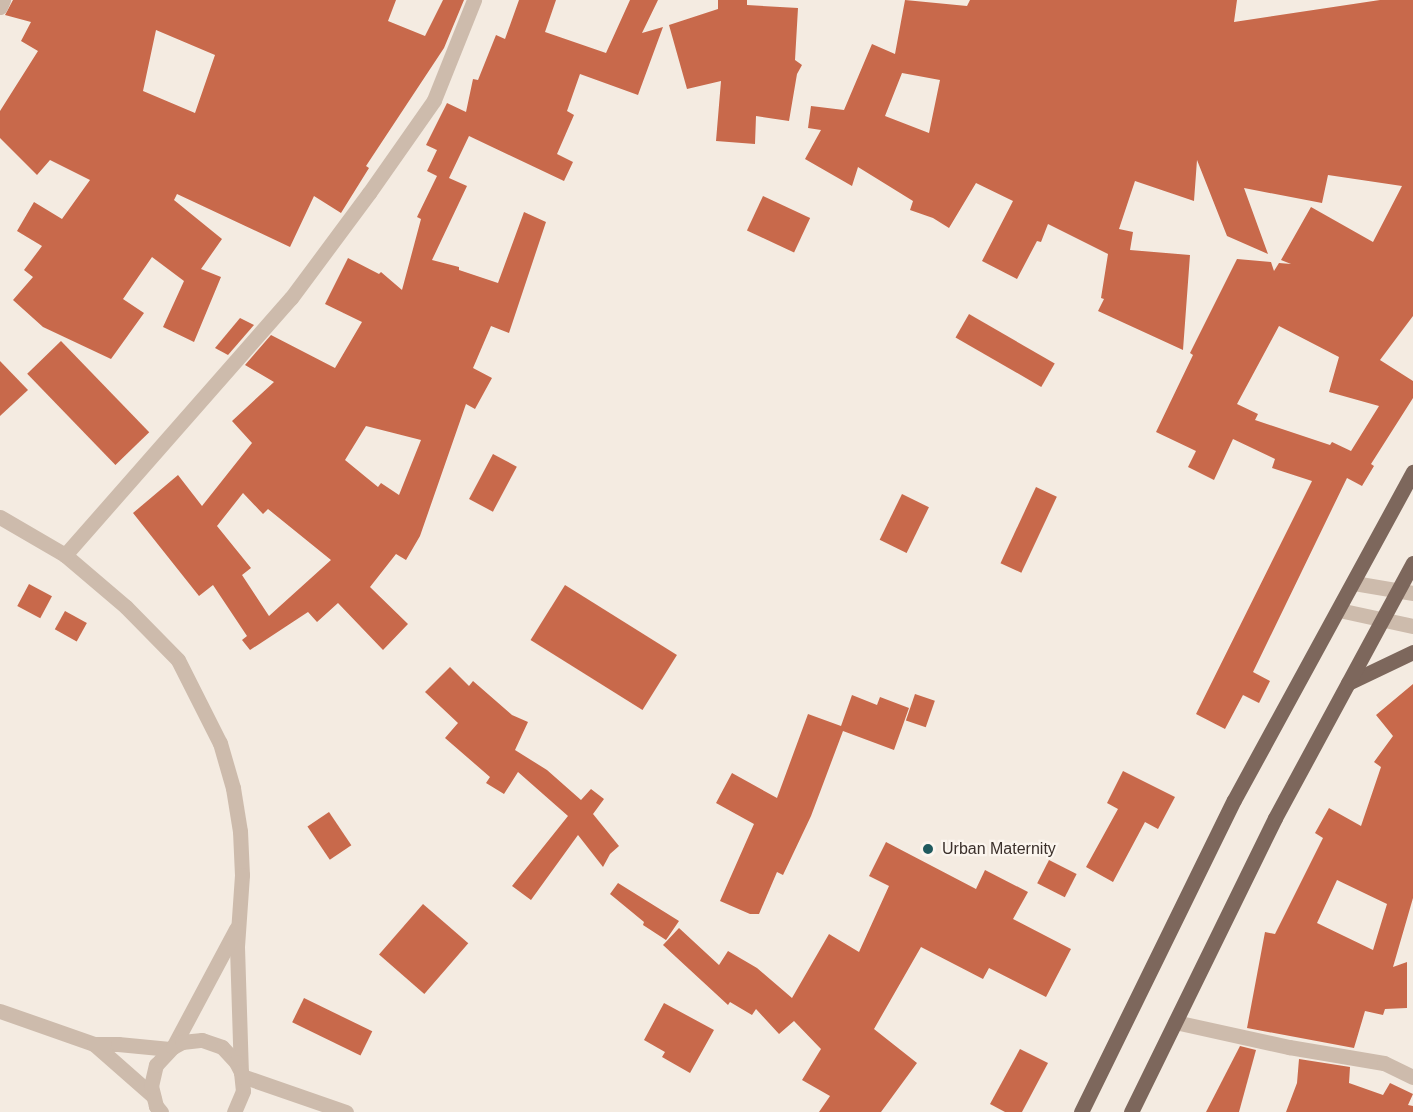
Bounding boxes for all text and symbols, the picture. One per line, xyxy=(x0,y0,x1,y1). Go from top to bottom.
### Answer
place label: Urban Maternity xyxy=(942,839,1056,859)
marker: Urban Maternity xyxy=(919,840,937,858)

